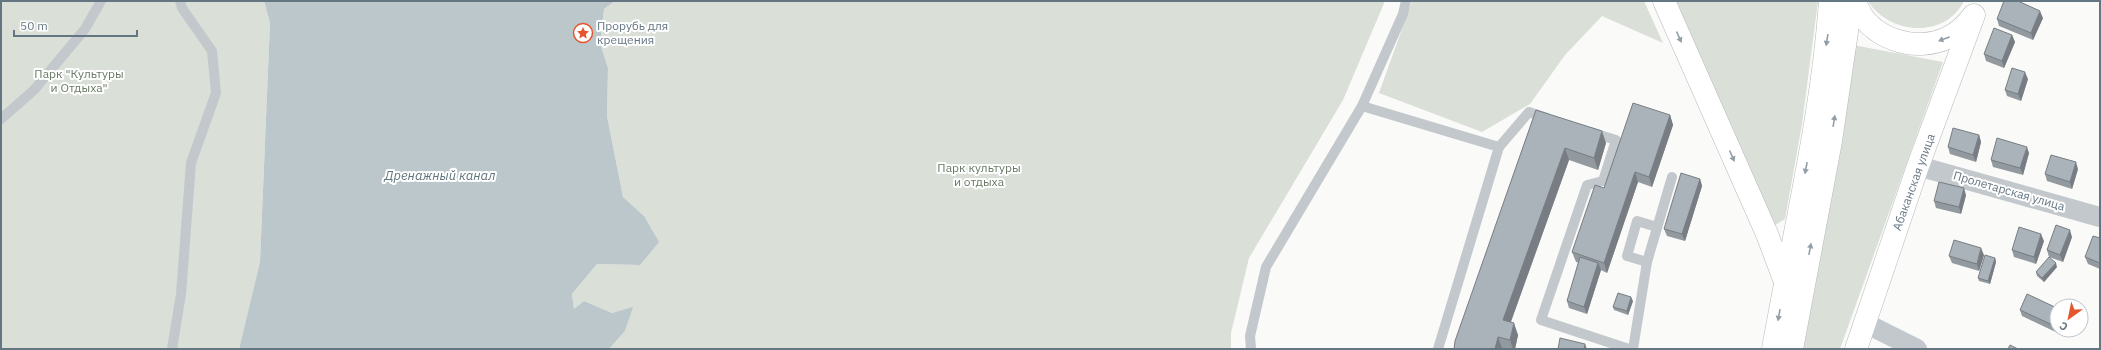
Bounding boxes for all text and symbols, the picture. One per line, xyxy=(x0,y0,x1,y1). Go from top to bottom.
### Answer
scale bar xyxy=(14,12,137,38)
text: 50 m xyxy=(20,18,48,33)
place label: Прорубь для крещения xyxy=(597,18,668,47)
place icon: Прорубь для крещения xyxy=(572,22,594,44)
one-way arrow xyxy=(1677,31,1683,43)
one-way arrow xyxy=(1824,34,1830,46)
one-way arrow xyxy=(1937,36,1949,42)
park label: Парк "Культуры и Отдыха" xyxy=(34,66,124,95)
one-way arrow xyxy=(1831,115,1837,127)
street label: Абаканская улица xyxy=(1889,131,1938,232)
one-way arrow xyxy=(1729,150,1735,161)
park label: Парк культуры и отдыха xyxy=(937,160,1021,189)
one-way arrow xyxy=(1803,162,1809,174)
water label: Дренажный канал xyxy=(383,167,496,184)
street label: Пролетарская улица xyxy=(1952,167,2067,214)
one-way arrow xyxy=(1807,243,1813,255)
north arrow xyxy=(2049,298,2089,338)
one-way arrow xyxy=(1776,309,1782,322)
text: С xyxy=(2057,319,2070,334)

